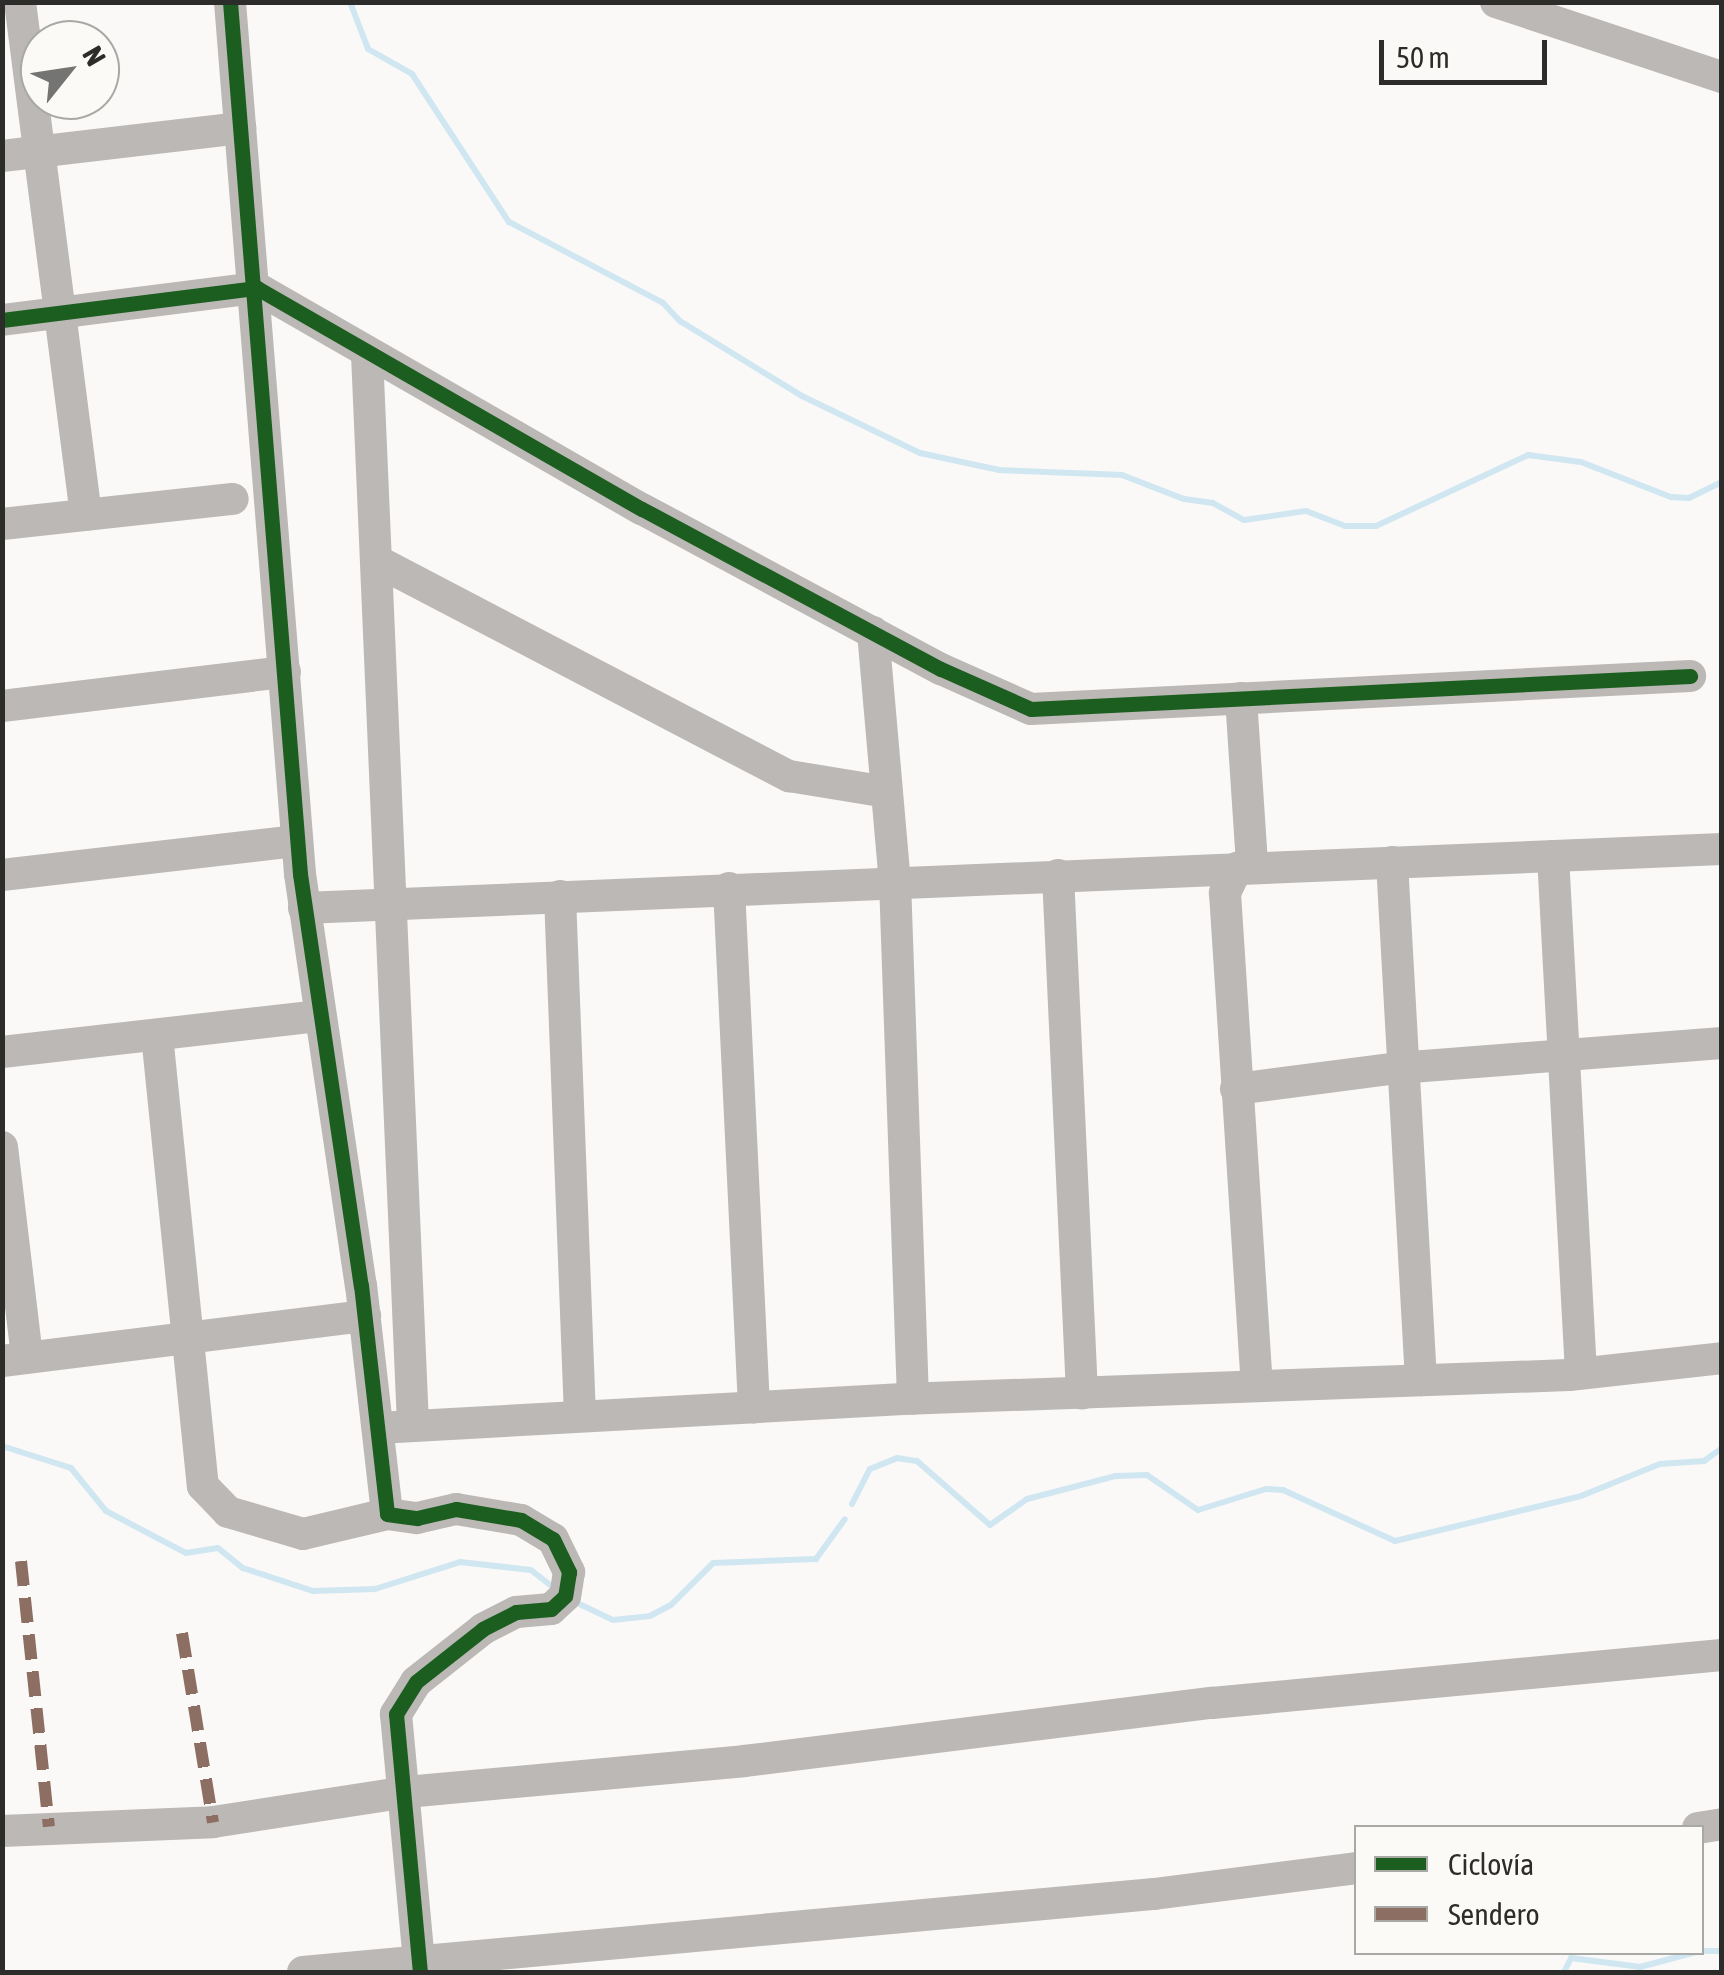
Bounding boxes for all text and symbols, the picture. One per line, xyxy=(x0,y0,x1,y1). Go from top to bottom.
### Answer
north arrow xyxy=(20,20,120,120)
scale bar xyxy=(1384,20,1552,82)
text: 50 m xyxy=(1396,40,1450,74)
text: N xyxy=(76,41,112,71)
legend xyxy=(1354,1825,1704,1955)
text: Ciclovía xyxy=(1448,1847,1534,1881)
text: Sendero xyxy=(1448,1897,1540,1931)

